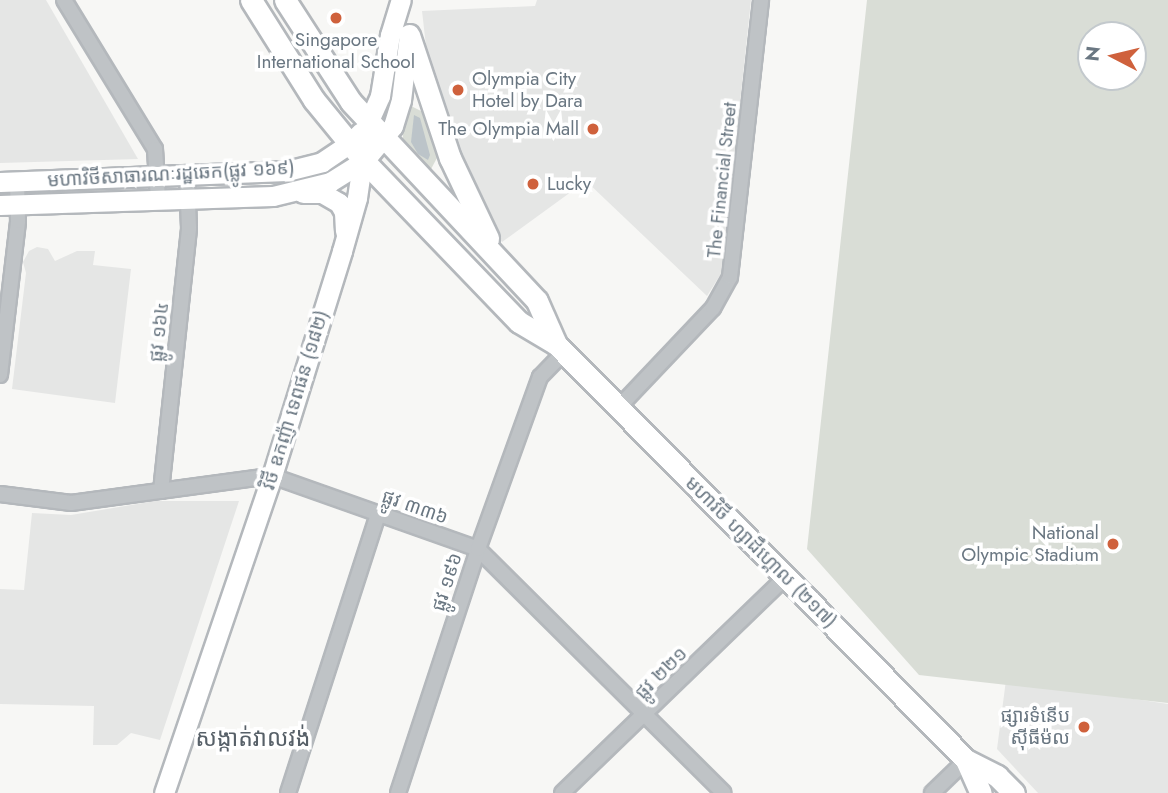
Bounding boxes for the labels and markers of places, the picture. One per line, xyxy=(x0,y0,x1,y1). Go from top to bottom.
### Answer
marker: Singapore International School xyxy=(328,10,344,26)
place label: Singapore International School xyxy=(257,29,415,73)
place label: Olympia City Hotel by Dara xyxy=(472,68,583,112)
marker: Olympia City Hotel by Dara xyxy=(450,82,466,98)
place label: The Olympia Mall xyxy=(438,118,579,140)
marker: The Olympia Mall xyxy=(585,121,601,137)
place label: Lucky xyxy=(547,173,591,195)
marker: Lucky xyxy=(525,176,541,192)
place label: National Olympic Stadium xyxy=(961,522,1099,566)
marker: National Olympic Stadium xyxy=(1105,536,1121,552)
place label: ផ្សារទំនើប ស៊ីធីម៉ល xyxy=(1000,705,1070,749)
marker: ផ្សារទំនើប ស៊ីធីម៉ល xyxy=(1076,719,1092,735)

